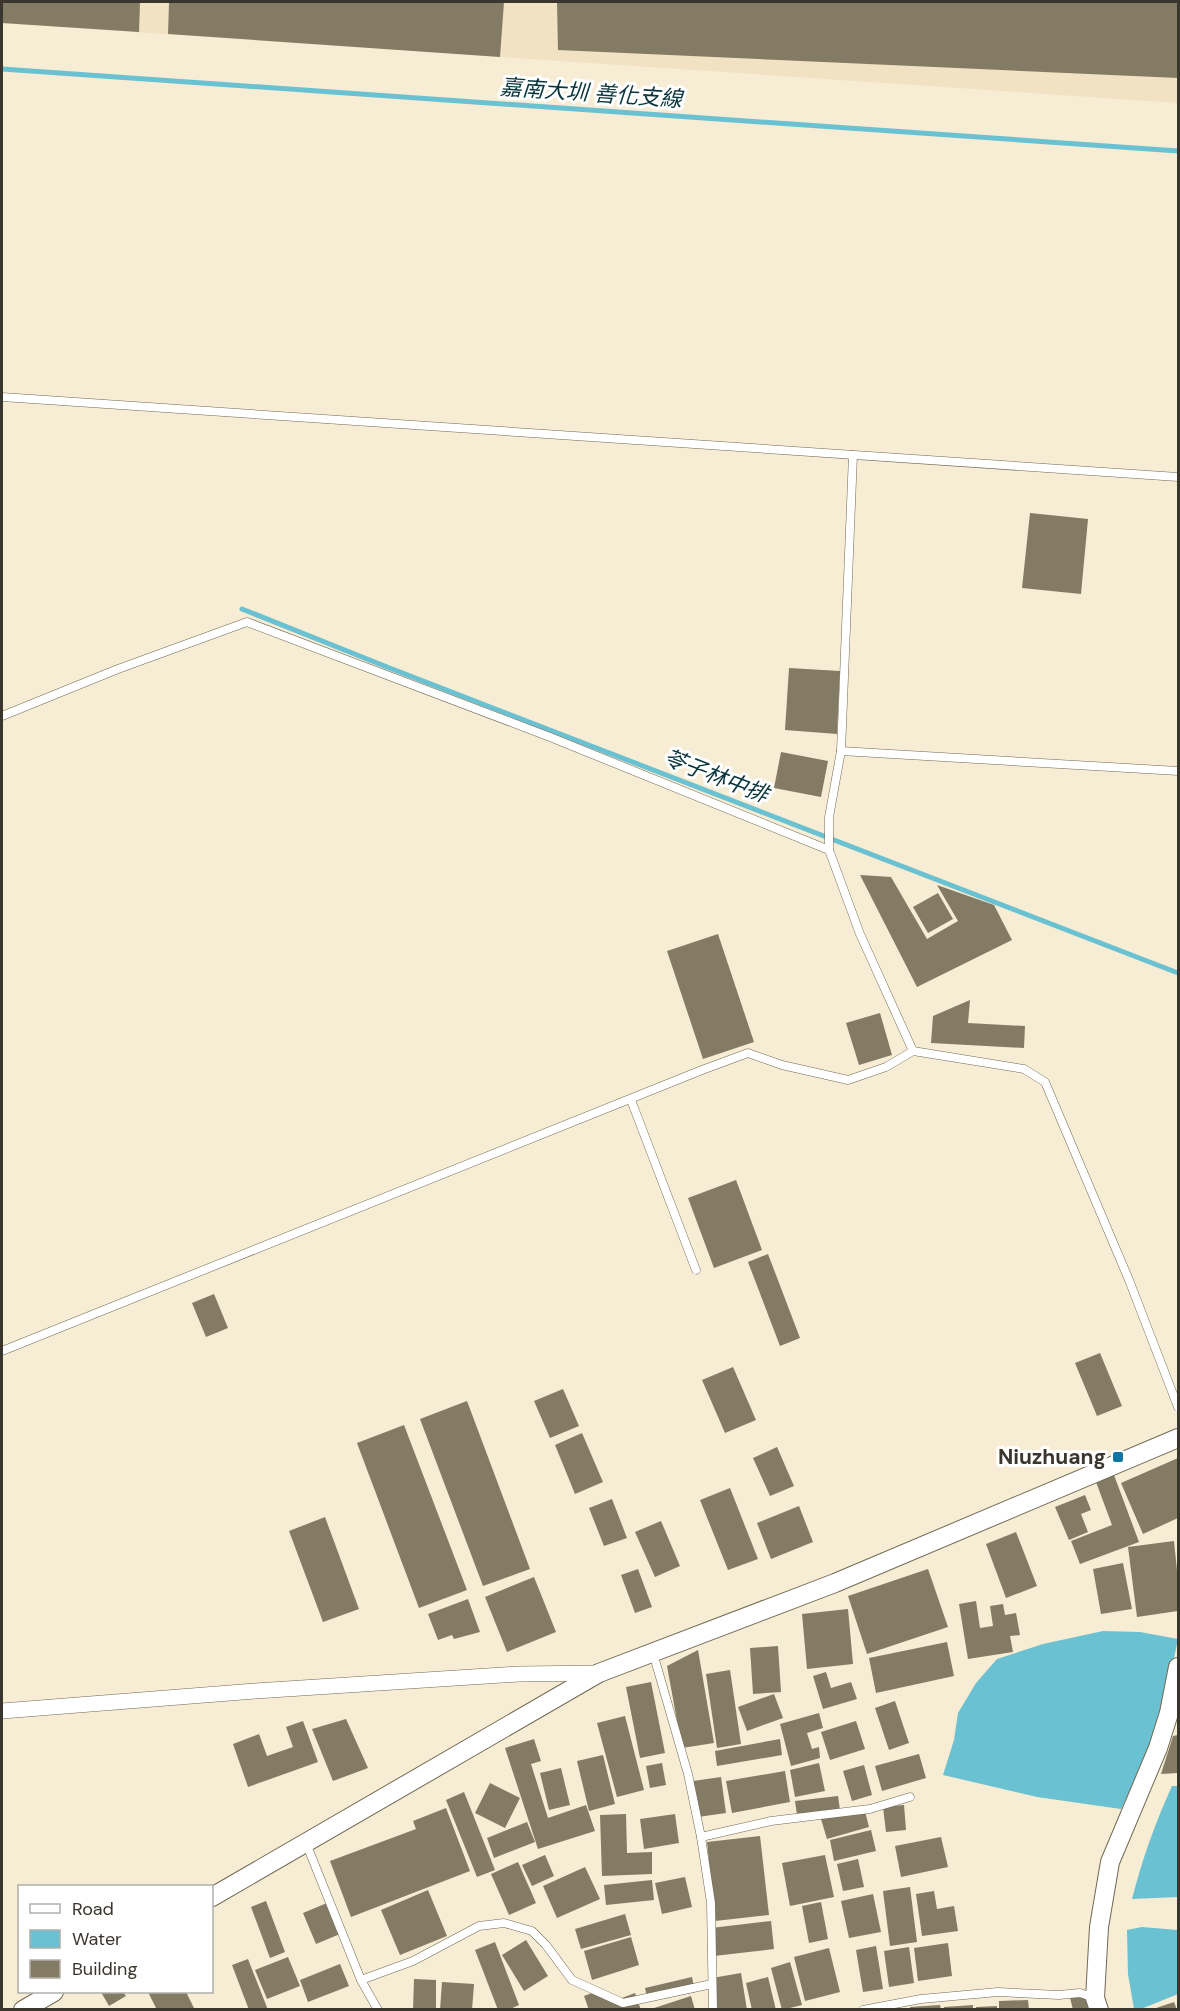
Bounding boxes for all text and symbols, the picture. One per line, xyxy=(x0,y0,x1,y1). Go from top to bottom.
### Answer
water label: 嘉南大圳 善化支線 xyxy=(499,72,686,114)
water label: 苓子林中排 xyxy=(659,743,775,810)
place label: Niuzhuang xyxy=(998,1443,1106,1471)
marker: Niuzhuang xyxy=(1111,1450,1125,1464)
legend xyxy=(18,1885,213,1993)
text: Road xyxy=(72,1897,114,1921)
text: Water xyxy=(72,1927,122,1951)
text: Building xyxy=(72,1957,137,1981)

